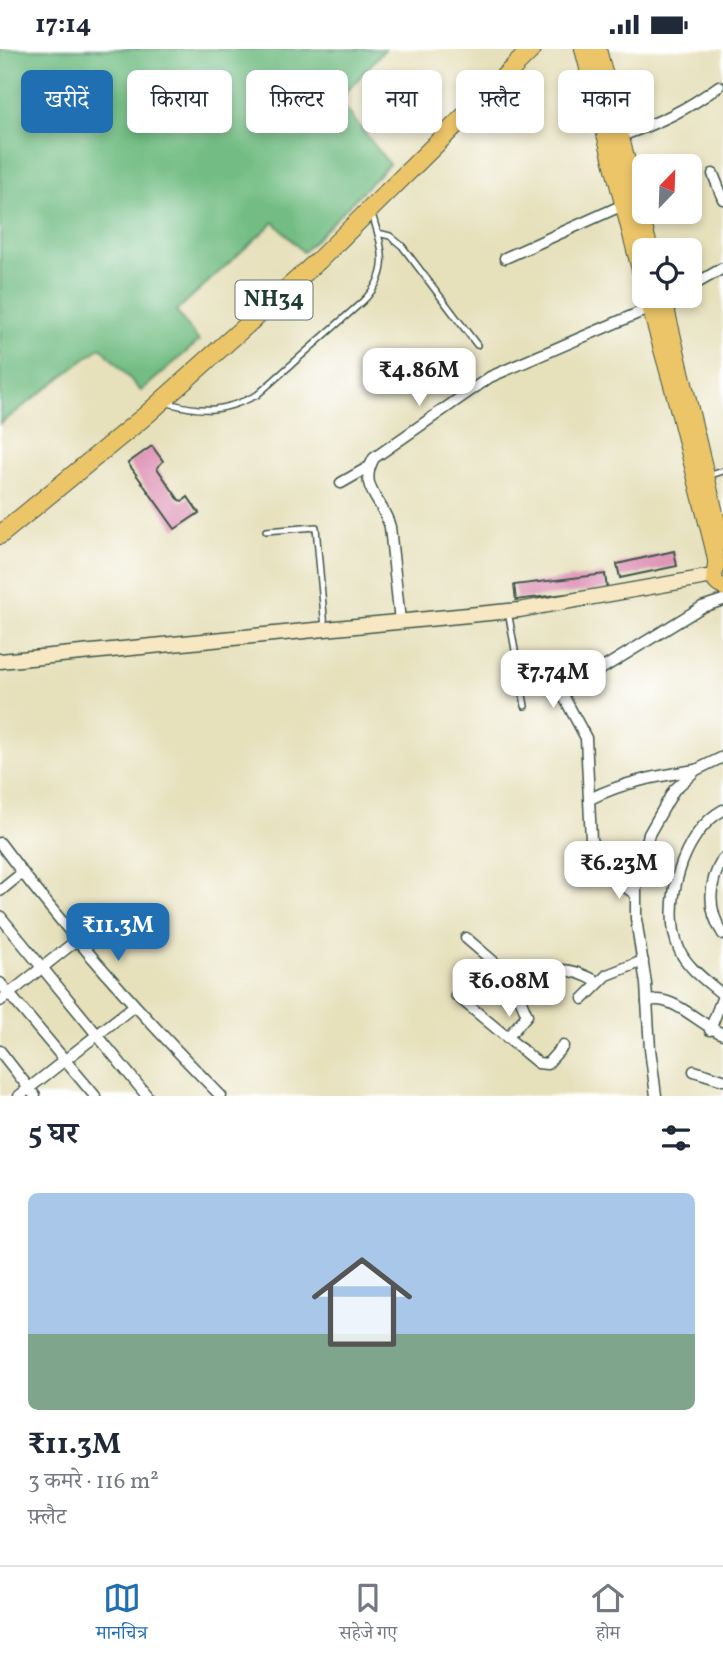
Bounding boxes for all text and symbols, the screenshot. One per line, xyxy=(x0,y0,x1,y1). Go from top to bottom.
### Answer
text: 17:14 xyxy=(35,7,91,43)
chip: खरीदें xyxy=(21,70,113,133)
chip: किराया xyxy=(127,70,232,133)
chip: फ़िल्टर xyxy=(246,70,348,133)
chip: नया xyxy=(362,70,442,133)
chip: फ़्लैट xyxy=(456,70,544,133)
chip: मकान xyxy=(558,70,654,133)
north arrow xyxy=(632,154,702,224)
map controls xyxy=(632,154,702,308)
button: locate xyxy=(632,238,702,308)
road number: NH34 xyxy=(236,281,312,319)
pin: ₹4.86M xyxy=(362,349,476,408)
text: ₹4.86M xyxy=(379,355,459,387)
pin: ₹7.74M xyxy=(496,651,610,710)
text: ₹7.74M xyxy=(517,657,589,689)
pin: ₹6.23M xyxy=(562,841,676,901)
text: ₹6.23M xyxy=(580,848,658,880)
pin: ₹11.3M xyxy=(61,904,175,963)
text: ₹11.3M xyxy=(82,910,154,942)
pin: ₹6.08M xyxy=(452,960,566,1019)
text: ₹6.08M xyxy=(469,966,549,998)
text: 5 घर xyxy=(28,1114,78,1156)
icon: filters xyxy=(657,1119,695,1157)
icon: home xyxy=(299,1239,425,1365)
text: ₹11.3M xyxy=(28,1424,121,1466)
text: 3 कमरे · 116 m² xyxy=(28,1466,159,1498)
text: फ़्लैट xyxy=(28,1502,66,1534)
tab: मानचित्र xyxy=(96,1579,147,1651)
tab: सहेजे गए xyxy=(339,1579,397,1651)
tab: होम xyxy=(589,1579,627,1651)

